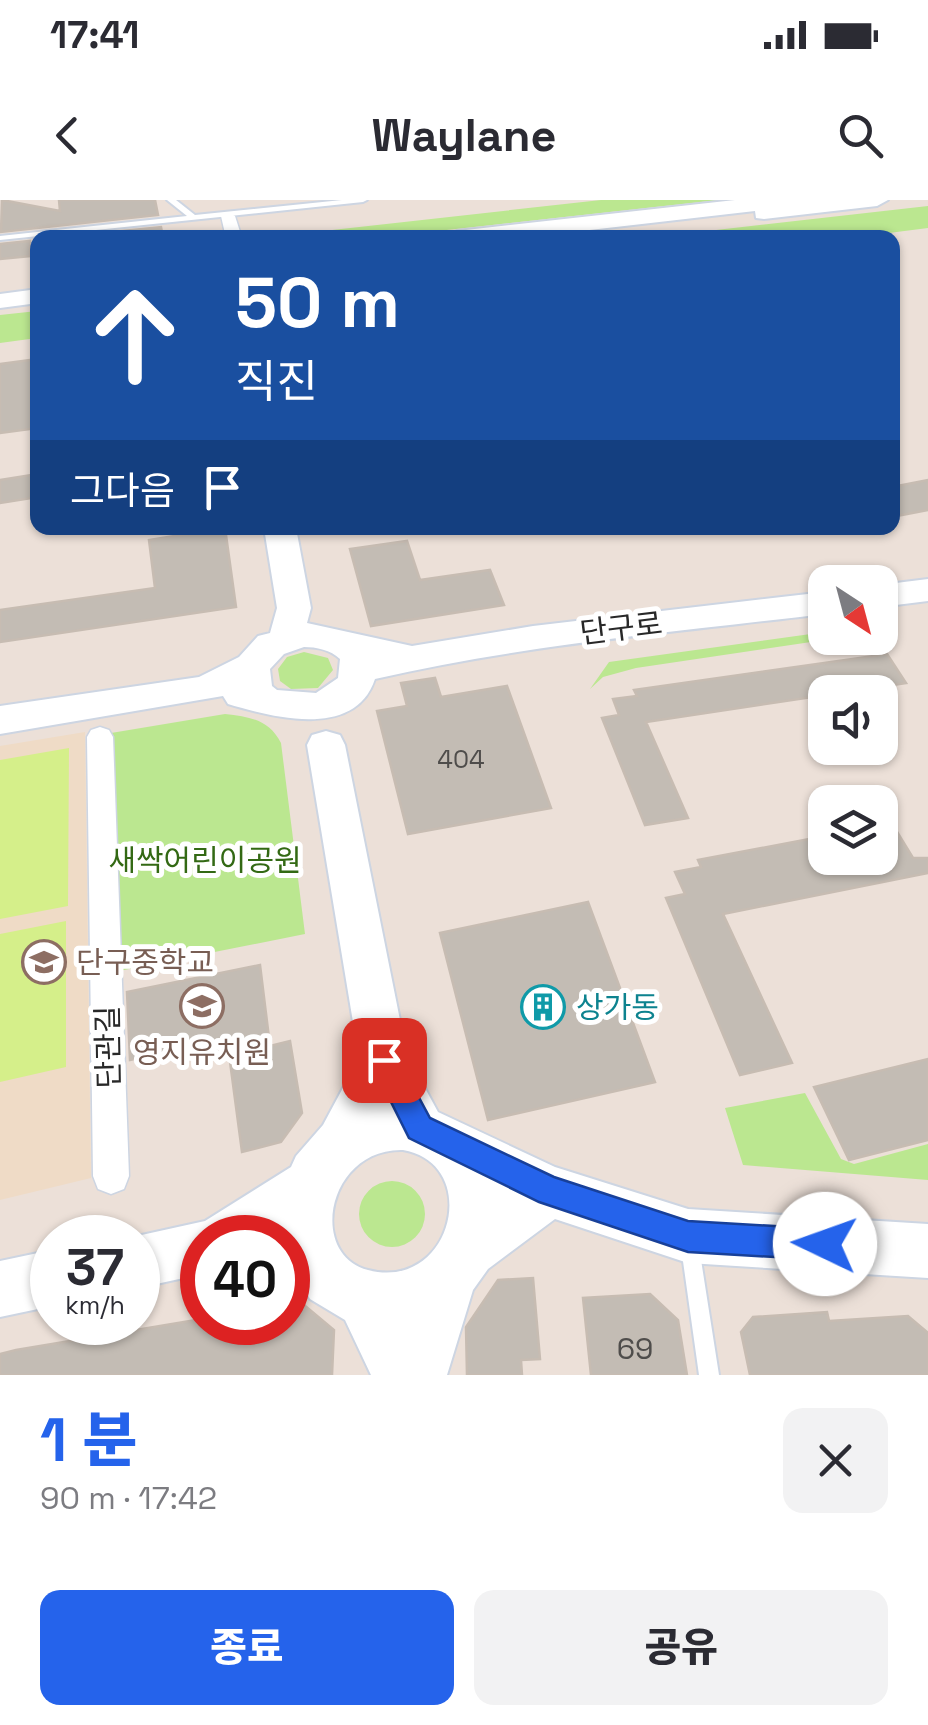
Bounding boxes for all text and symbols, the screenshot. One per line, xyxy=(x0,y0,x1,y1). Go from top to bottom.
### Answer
text: 17:41 xyxy=(50,11,139,59)
text: Waylane xyxy=(372,107,556,164)
icon: back xyxy=(40,108,95,163)
icon: search xyxy=(833,108,888,163)
text: 50 m xyxy=(235,258,400,347)
icon: ahead xyxy=(70,270,200,400)
text: 직진 xyxy=(235,353,318,410)
icon: arrive xyxy=(195,460,250,515)
text: 그다음 xyxy=(70,467,175,515)
north arrow xyxy=(808,565,898,655)
map controls xyxy=(808,565,898,875)
street label: 단구로 xyxy=(578,604,664,652)
button: sound xyxy=(808,675,898,765)
house number: 404 xyxy=(437,743,485,775)
button: layers xyxy=(808,785,898,875)
park label: 새싹어린이공원 xyxy=(108,841,302,880)
school or university icon: 단구중학교 xyxy=(21,939,67,985)
place label: 단구중학교 xyxy=(76,943,214,982)
school or university icon: 영지유치원 xyxy=(179,983,225,1029)
building icon: 상가동 xyxy=(520,984,566,1030)
place label: 상가동 xyxy=(576,988,659,1027)
street label: 단관길 xyxy=(88,1005,128,1089)
pin xyxy=(342,1018,427,1103)
place label: 영지유치원 xyxy=(133,1033,271,1072)
icon: arrive xyxy=(357,1033,412,1088)
position arrow xyxy=(773,1192,877,1296)
speed limit sign: 40 xyxy=(180,1215,310,1345)
text: 37 xyxy=(66,1236,124,1300)
text: km/h xyxy=(65,1289,125,1321)
house number: 69 xyxy=(617,1329,653,1368)
text: 1 분 xyxy=(40,1402,138,1479)
button: close xyxy=(783,1408,888,1513)
text: 90 m · 17:42 xyxy=(40,1478,217,1518)
button: 종료 xyxy=(40,1590,454,1705)
button: 공유 xyxy=(474,1590,888,1705)

